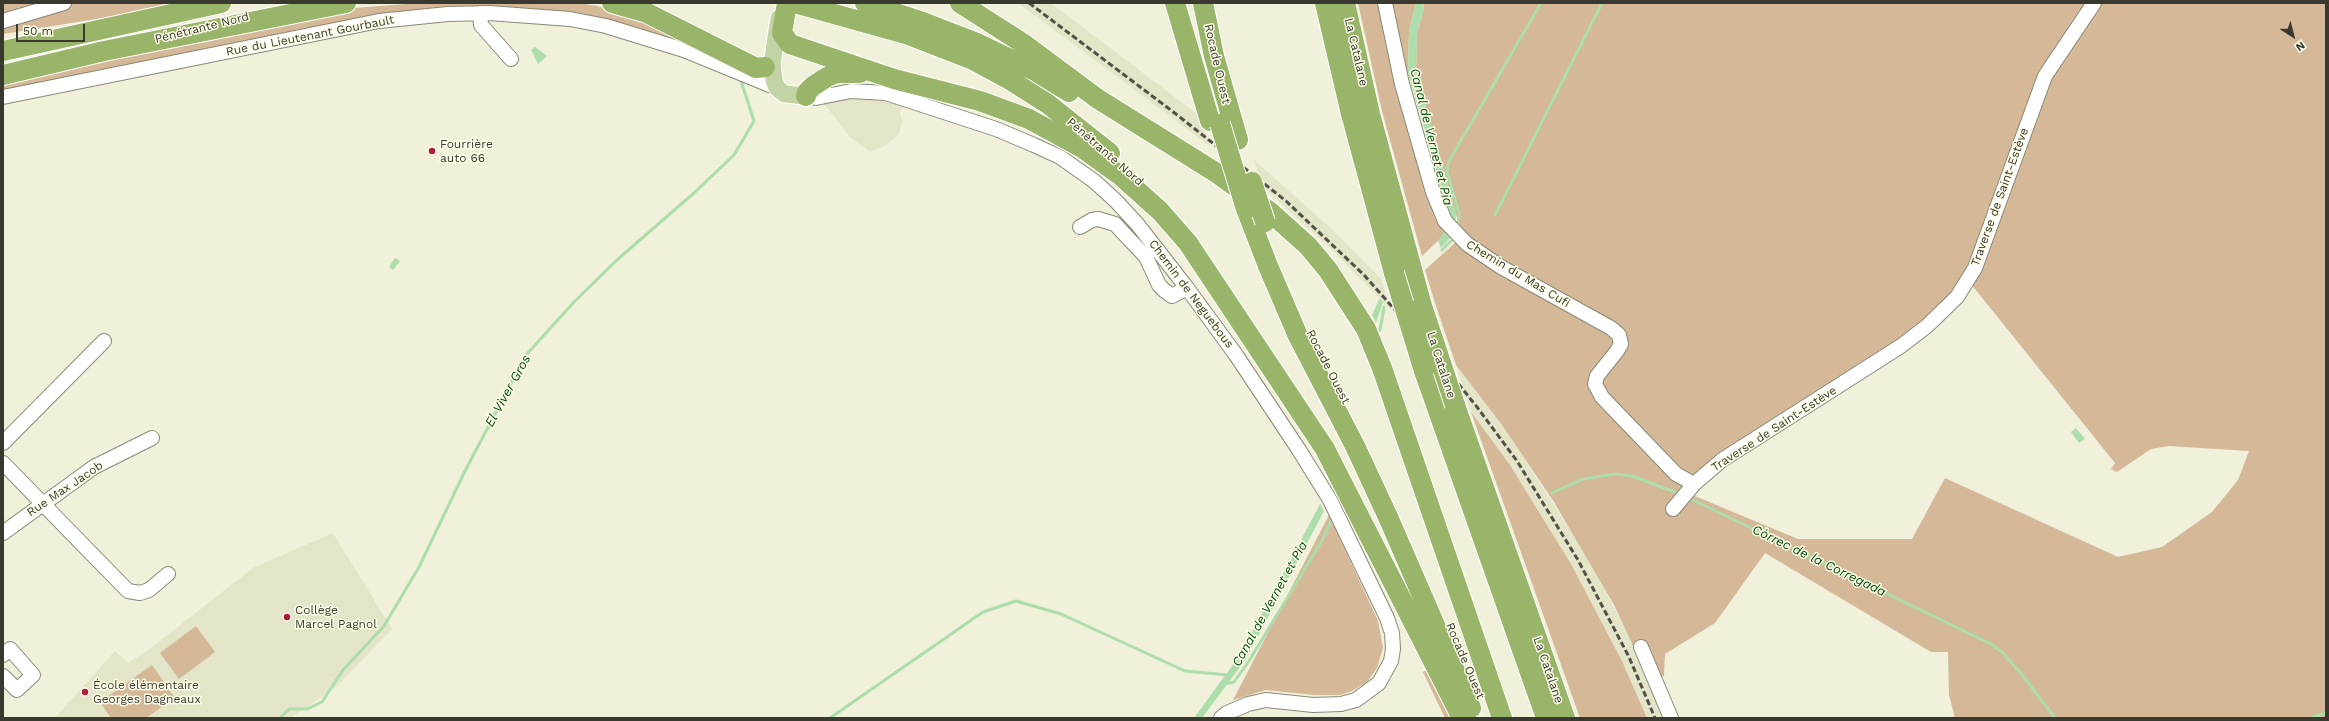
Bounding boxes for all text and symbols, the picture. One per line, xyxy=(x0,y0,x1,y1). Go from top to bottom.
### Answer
street label: Pénétrante Nord xyxy=(153,9,251,47)
street label: Rue du Lieutenant Gourbault xyxy=(225,13,395,59)
scale bar xyxy=(18,16,87,42)
north arrow xyxy=(2273,16,2313,56)
street label: La Catalane xyxy=(1341,17,1371,87)
street label: Rocade Ouest xyxy=(1201,23,1233,105)
text: 50 m xyxy=(23,24,53,38)
text: N xyxy=(2293,38,2307,54)
water label: Canal de Vernet et Pia xyxy=(1406,67,1456,207)
street label: Pénétrante Nord xyxy=(1064,115,1146,189)
street label: Traverse de Saint-Estève xyxy=(1968,126,2032,268)
place label: Fourrière auto 66 xyxy=(440,137,493,165)
marker: Fourrière auto 66 xyxy=(427,146,437,156)
street label: Chemin de Neguebous xyxy=(1146,237,1236,351)
street label: Chemin du Mas Cufi xyxy=(1463,237,1573,311)
street label: Rocade Ouest xyxy=(1303,327,1353,407)
street label: La Catalane xyxy=(1423,330,1459,400)
water label: El Viver Gros xyxy=(482,352,534,430)
street label: Traverse de Saint-Estève xyxy=(1709,383,1839,475)
street label: Rue Max Jacob xyxy=(24,458,106,520)
water label: Còrrec de la Corregada xyxy=(1750,522,1888,600)
water label: Canal de Vernet et Pia xyxy=(1229,539,1311,669)
place label: Collège Marcel Pagnol xyxy=(295,603,377,631)
marker: Collège Marcel Pagnol xyxy=(282,612,292,622)
street label: Rocade Ouest xyxy=(1442,621,1488,701)
street label: La Catalane xyxy=(1530,635,1566,705)
place label: École élémentaire Georges Dagneaux xyxy=(93,678,201,706)
marker: École élémentaire Georges Dagneaux xyxy=(80,687,90,697)

